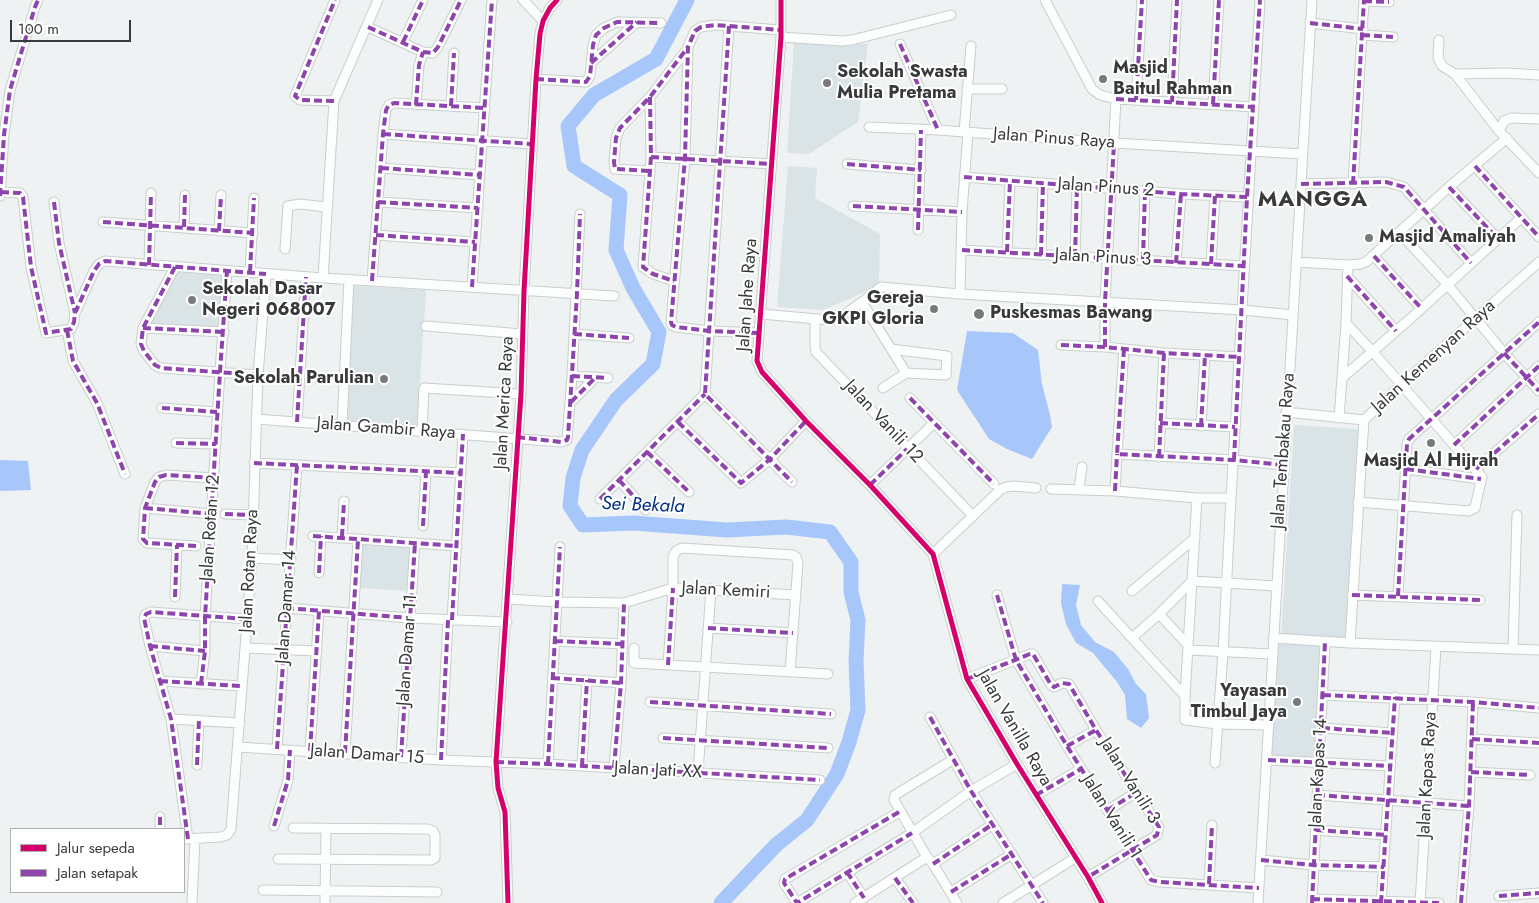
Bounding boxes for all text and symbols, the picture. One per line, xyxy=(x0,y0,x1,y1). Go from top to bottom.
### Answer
scale bar xyxy=(12,10,134,42)
text: 100 m xyxy=(18,18,59,40)
place label: Masjid Baitul Rahman xyxy=(1113,58,1232,100)
place label: Sekolah Swasta Mulia Pretama xyxy=(837,62,968,104)
marker: Masjid Baitul Rahman xyxy=(1097,73,1109,85)
marker: Sekolah Swasta Mulia Pretama xyxy=(821,77,833,89)
street label: Jalan Pinus Raya xyxy=(992,124,1116,154)
street label: Jalan Pinus 2 xyxy=(1057,174,1155,202)
district label: MANGGA xyxy=(1257,188,1369,214)
place label: Masjid Amaliyah xyxy=(1379,227,1516,249)
marker: Masjid Amaliyah xyxy=(1363,232,1375,244)
street label: Jalan Jahe Raya xyxy=(733,238,763,352)
street label: Jalan Pinus 3 xyxy=(1054,245,1152,271)
place label: Sekolah Dasar Negeri 068007 xyxy=(202,279,336,322)
place label: Gereja GKPI Gloria xyxy=(822,288,924,330)
marker: Sekolah Dasar Negeri 068007 xyxy=(186,294,198,306)
street label: Jalan Kemenyan Raya xyxy=(1368,296,1500,418)
marker: Gereja GKPI Gloria xyxy=(928,303,940,315)
place label: Puskesmas Bawang xyxy=(990,303,1152,325)
marker: Puskesmas Bawang xyxy=(972,307,986,321)
street label: Jalan Merica Raya xyxy=(491,336,519,470)
place label: Sekolah Parulian xyxy=(233,368,374,390)
street label: Jalan Tembakau Raya xyxy=(1268,372,1300,530)
marker: Sekolah Parulian xyxy=(378,373,390,385)
street label: Jalan Vanili 12 xyxy=(839,376,927,468)
street label: Jalan Gambir Raya xyxy=(316,413,456,445)
marker: Masjid Al Hijrah xyxy=(1425,437,1437,449)
place label: Masjid Al Hijrah xyxy=(1363,451,1499,473)
street label: Jalan Rotan 12 xyxy=(197,474,225,582)
water label: Sei Bekala xyxy=(601,493,685,519)
street label: Jalan Rotan Raya xyxy=(236,509,264,633)
street label: Jalan Damar 14 xyxy=(272,549,302,665)
street label: Jalan Kemiri xyxy=(681,578,771,604)
street label: Jalan Damar 11 xyxy=(393,593,423,707)
street label: Jalan Vanilla Raya xyxy=(972,666,1056,790)
place label: Yayasan Timbul Jaya xyxy=(1191,681,1287,724)
marker: Yayasan Timbul Jaya xyxy=(1291,696,1303,708)
street label: Jalan Kapas Raya xyxy=(1414,711,1442,839)
street label: Jalan Kapas 14 xyxy=(1305,718,1333,828)
street label: Jalan Vanili 3 xyxy=(1094,734,1164,828)
street label: Jalan Damar 15 xyxy=(309,740,425,770)
street label: Jalan Jati XX xyxy=(614,758,702,784)
street label: Jalan Vanili 1 xyxy=(1076,771,1146,863)
legend xyxy=(10,828,185,893)
text: Jalur sepeda xyxy=(57,837,135,859)
text: Jalan setapak xyxy=(57,862,138,884)

